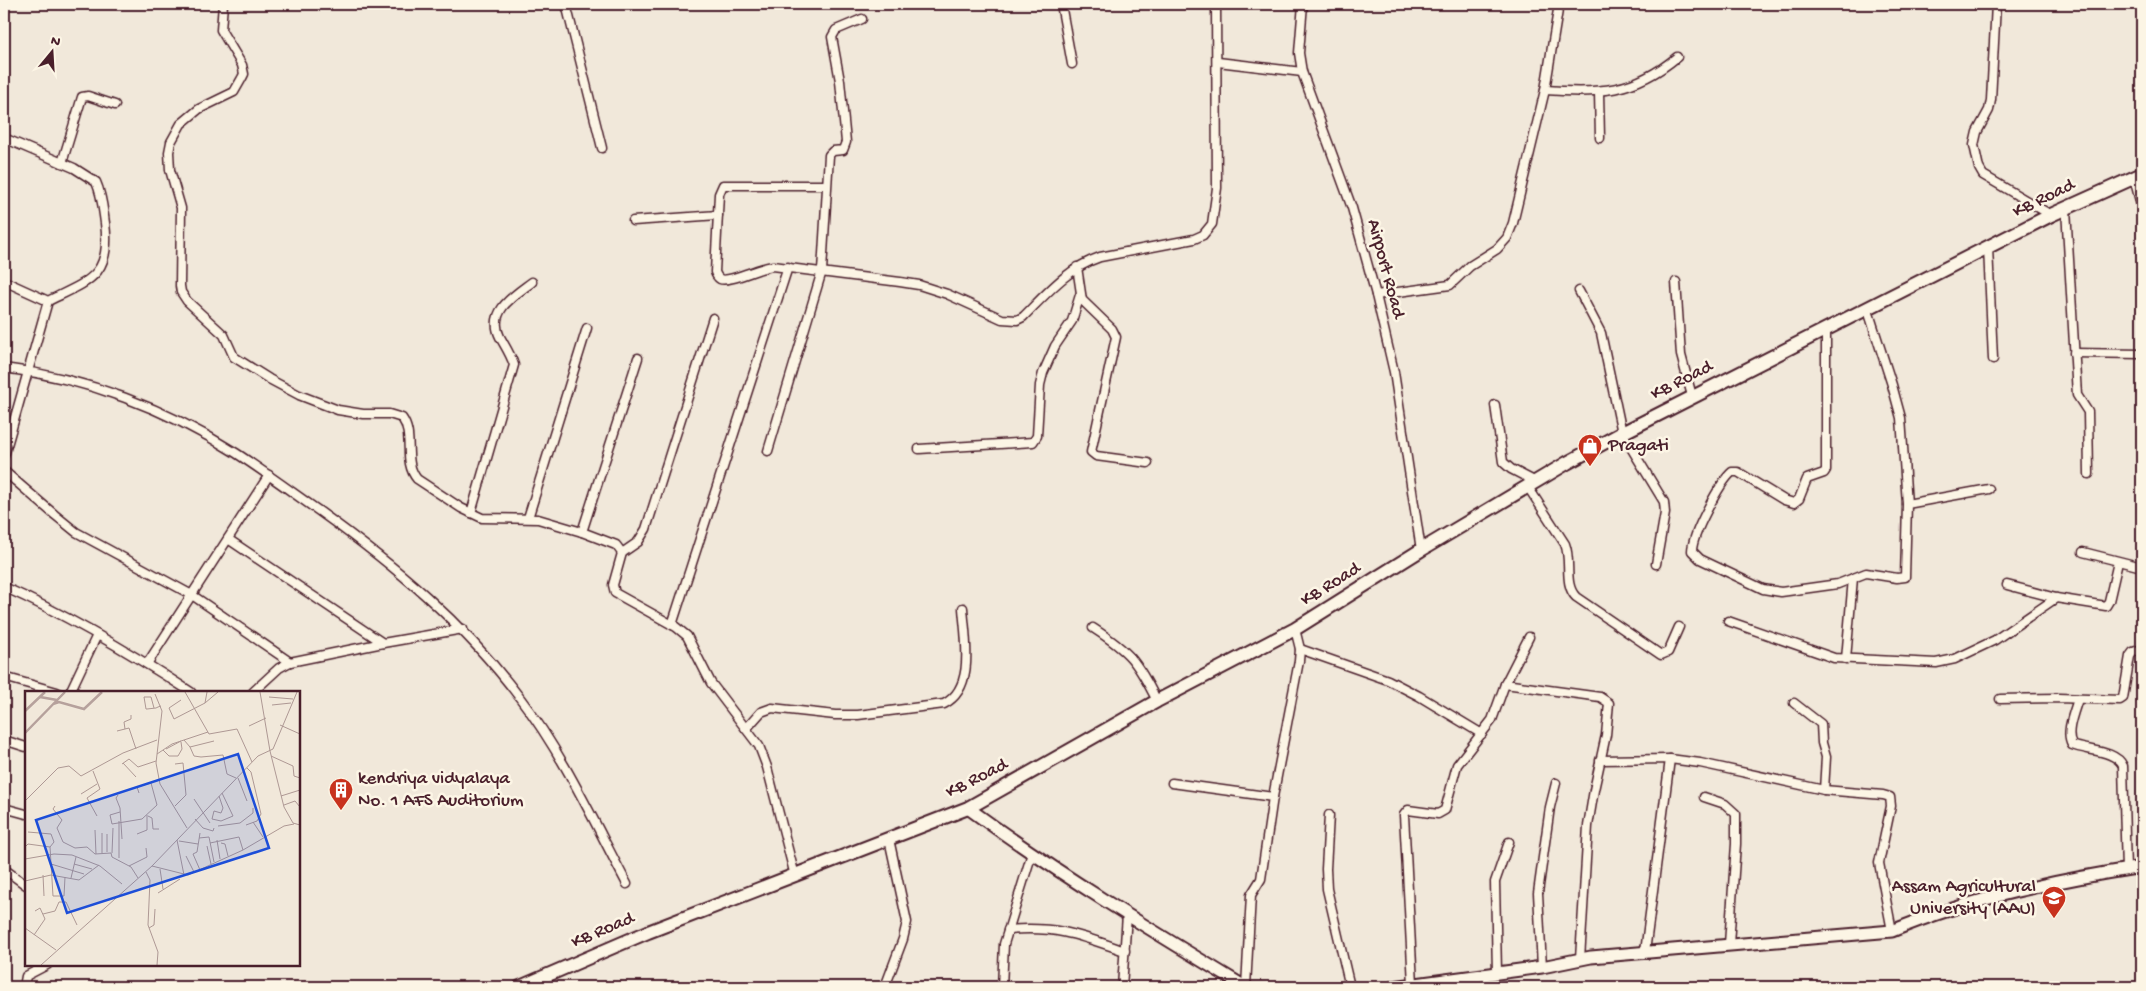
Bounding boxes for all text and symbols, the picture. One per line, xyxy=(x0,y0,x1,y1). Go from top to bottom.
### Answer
north arrow xyxy=(28,28,78,78)
text: N xyxy=(48,33,62,52)
street label: KB Road xyxy=(2009,173,2080,224)
street label: Airport Road xyxy=(1361,217,1410,323)
street label: KB Road xyxy=(1647,355,1718,406)
shop icon: Pragati xyxy=(1577,433,1603,467)
place label: Pragati xyxy=(1607,435,1669,458)
street label: KB Road xyxy=(1297,557,1367,612)
inset map xyxy=(25,691,300,966)
street label: KB Road xyxy=(942,753,1013,804)
place label: kendriya vidyalaya No. 1 AFS Auditorium xyxy=(358,768,524,813)
building icon: kendriya vidyalaya No. 1 AFS Auditorium xyxy=(328,777,354,811)
place label: Assam Agricultural University (AAU) xyxy=(1892,876,2036,921)
school or university icon: Assam Agricultural University (AAU) xyxy=(2041,885,2067,919)
street label: KB Road xyxy=(568,907,640,955)

